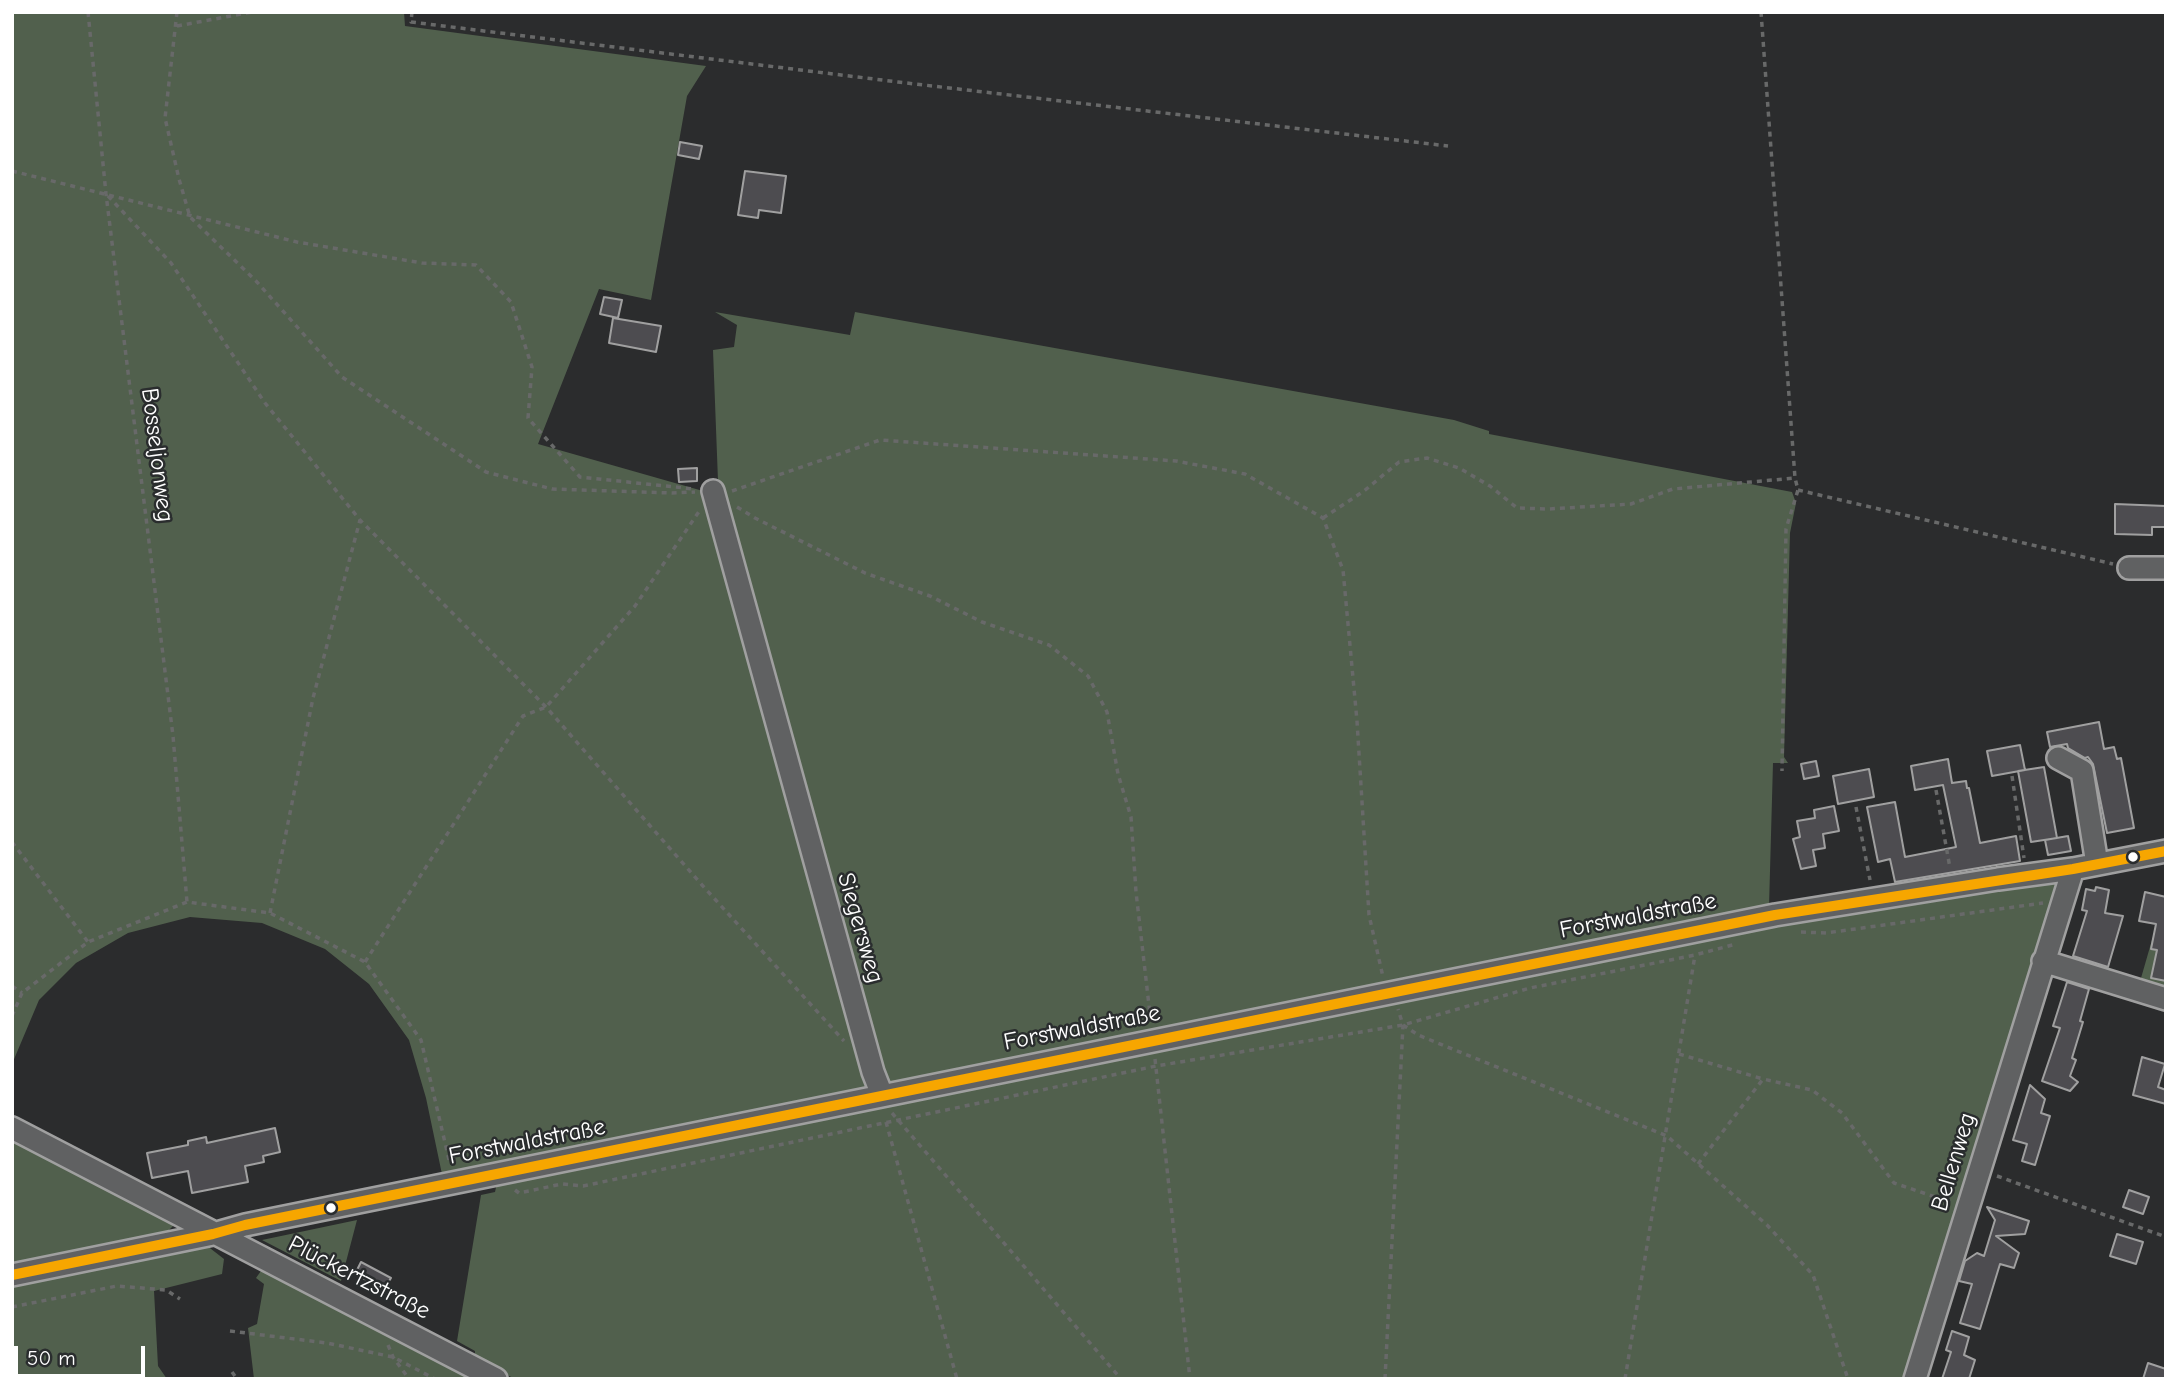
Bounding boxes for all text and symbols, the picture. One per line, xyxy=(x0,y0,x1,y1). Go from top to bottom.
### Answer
street label: Bosseljonweg xyxy=(134,386,180,524)
unlabelled marker xyxy=(2126,850,2140,864)
street label: Siegersweg xyxy=(830,869,890,987)
street label: Forstwaldstraße xyxy=(1557,887,1719,945)
street label: Forstwaldstraße xyxy=(1001,999,1163,1057)
street label: Bellenweg xyxy=(1925,1109,1983,1215)
street label: Forstwaldstraße xyxy=(446,1113,608,1171)
unlabelled marker xyxy=(324,1201,338,1215)
street label: Plückertzstraße xyxy=(283,1230,435,1326)
scale bar xyxy=(18,1332,149,1376)
text: 50 m xyxy=(27,1346,76,1370)

